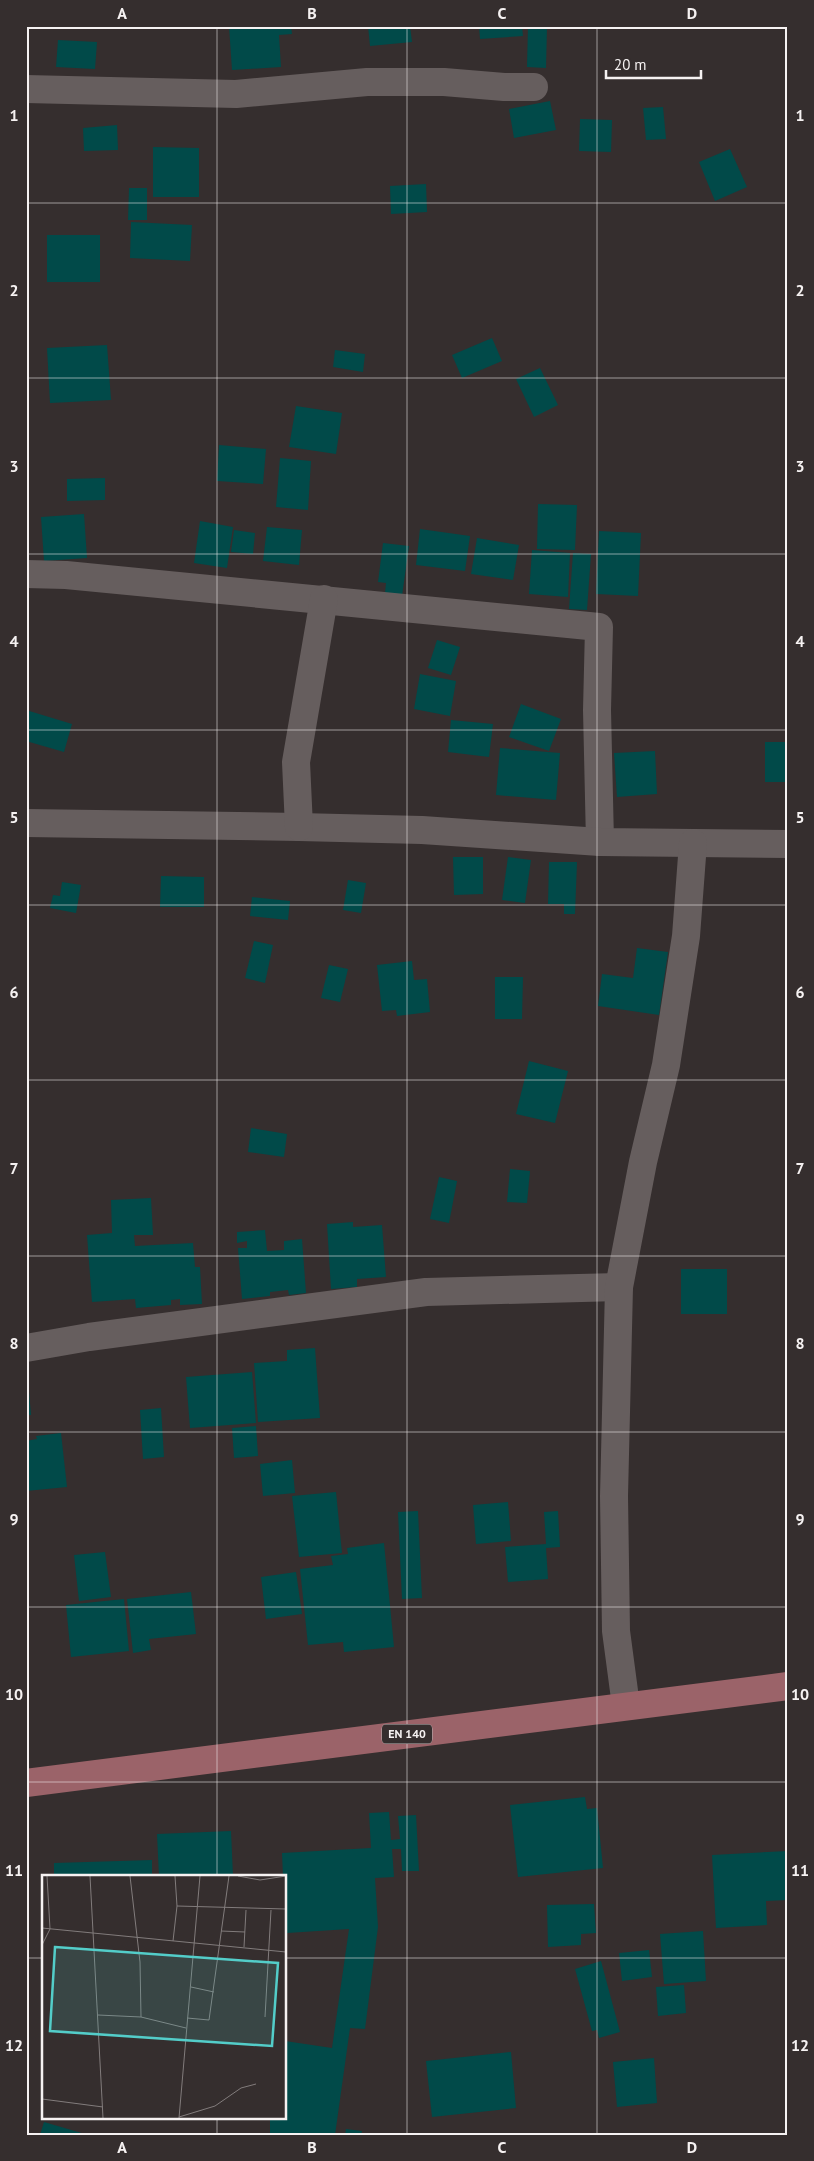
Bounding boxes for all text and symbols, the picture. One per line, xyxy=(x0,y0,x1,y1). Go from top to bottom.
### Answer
text: A xyxy=(117,3,127,23)
text: B xyxy=(307,3,317,23)
text: C xyxy=(498,3,507,23)
text: D xyxy=(687,3,697,23)
scale bar xyxy=(606,48,702,80)
text: 20 m xyxy=(614,55,647,74)
text: 1 xyxy=(9,105,19,125)
text: 1 xyxy=(795,105,805,125)
text: 2 xyxy=(9,280,19,300)
text: 2 xyxy=(795,280,805,300)
text: 3 xyxy=(9,456,19,476)
text: 3 xyxy=(795,456,805,476)
text: 4 xyxy=(9,631,19,651)
text: 4 xyxy=(795,631,805,651)
text: 5 xyxy=(9,807,19,827)
text: 5 xyxy=(795,807,805,827)
text: 6 xyxy=(9,982,19,1002)
text: 6 xyxy=(795,982,805,1002)
text: 7 xyxy=(9,1158,19,1178)
text: 7 xyxy=(795,1158,805,1178)
text: 8 xyxy=(9,1333,19,1353)
text: 8 xyxy=(795,1333,805,1353)
text: 9 xyxy=(9,1509,19,1529)
text: 9 xyxy=(795,1509,805,1529)
text: 10 xyxy=(5,1684,23,1704)
text: 10 xyxy=(791,1684,809,1704)
road number: EN 140 xyxy=(382,1725,432,1744)
text: 11 xyxy=(5,1860,23,1880)
text: 11 xyxy=(791,1860,809,1880)
inset map xyxy=(42,1875,286,2118)
text: 12 xyxy=(5,2035,23,2055)
text: 12 xyxy=(791,2035,809,2055)
text: A xyxy=(117,2137,127,2157)
text: B xyxy=(307,2137,317,2157)
text: C xyxy=(498,2137,507,2157)
text: D xyxy=(687,2137,697,2157)

